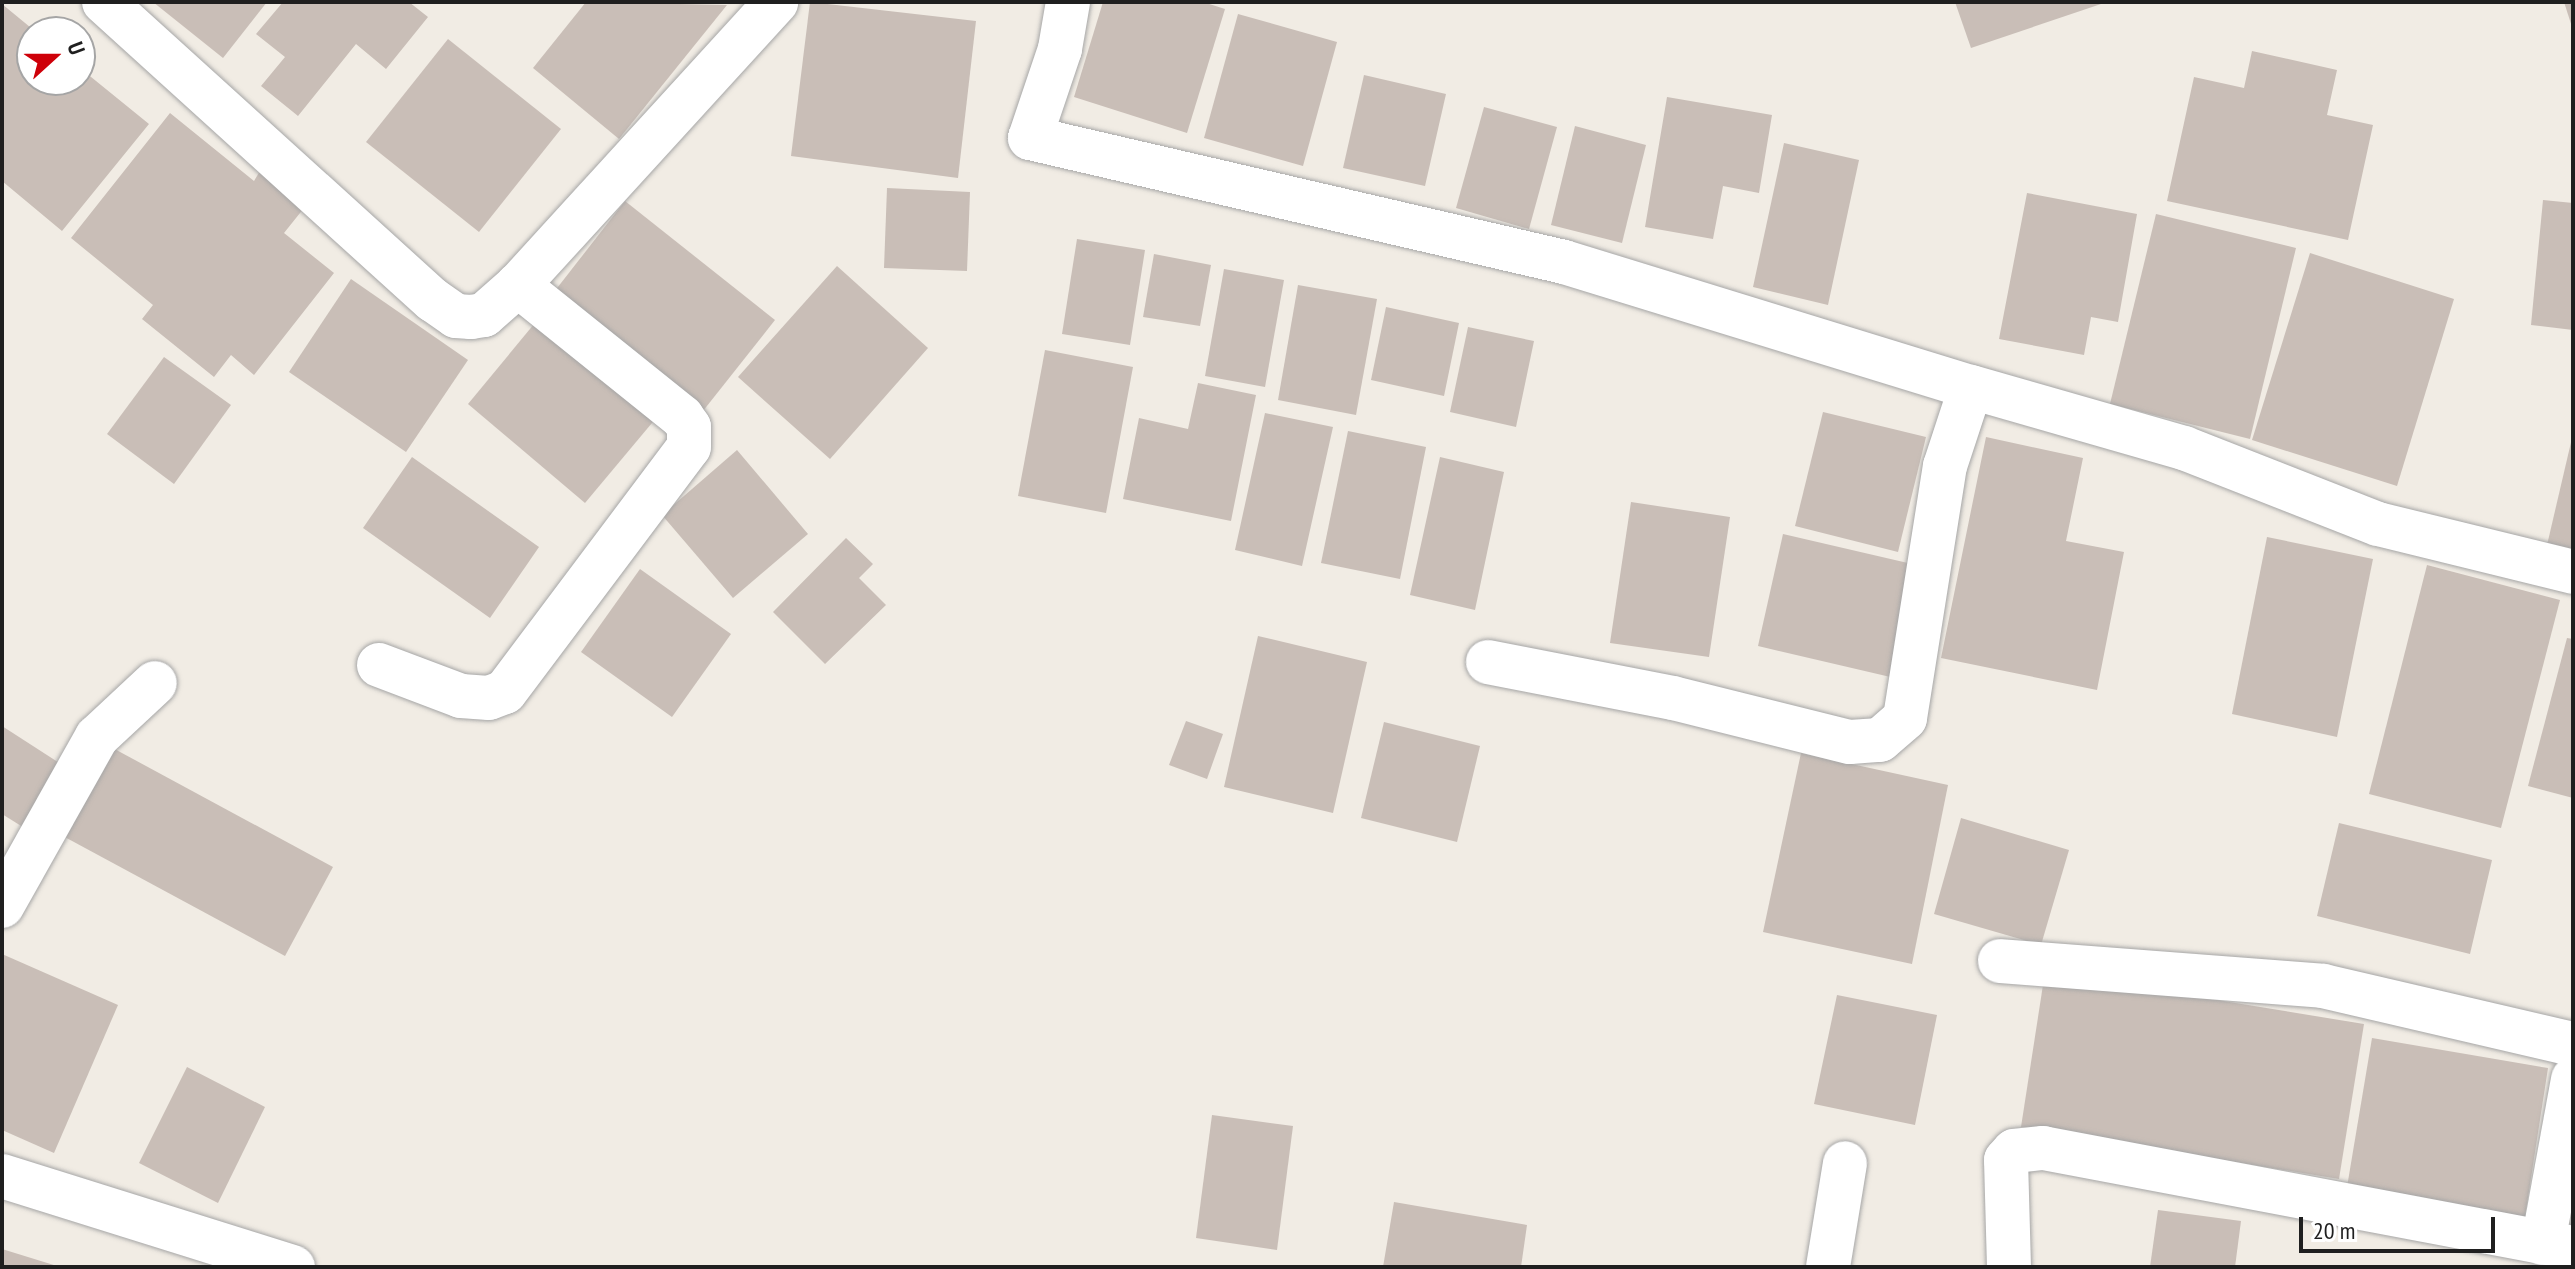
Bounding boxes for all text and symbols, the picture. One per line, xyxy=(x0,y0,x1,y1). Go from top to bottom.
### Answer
north arrow xyxy=(16,16,96,96)
text: U xyxy=(61,38,92,58)
scale bar xyxy=(2303,1201,2499,1251)
text: 20 m xyxy=(2313,1215,2355,1246)

